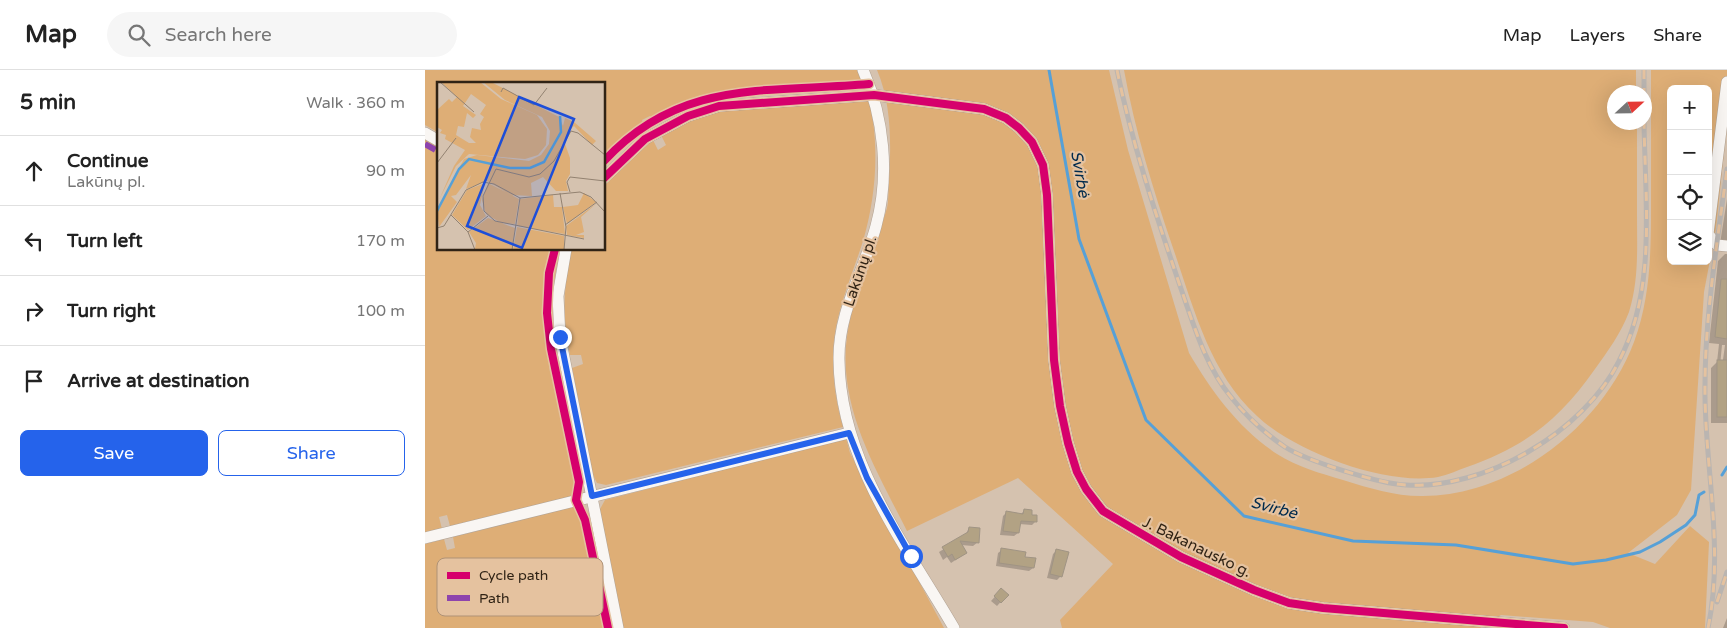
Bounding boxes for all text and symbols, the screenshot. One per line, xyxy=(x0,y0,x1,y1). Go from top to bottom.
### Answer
search box xyxy=(107,12,457,57)
text: Map xyxy=(25,20,77,49)
icon: search xyxy=(125,21,153,49)
text: Search here xyxy=(165,24,272,46)
text: Map xyxy=(1503,24,1542,46)
text: Layers xyxy=(1570,24,1625,46)
text: Share xyxy=(1653,24,1702,46)
inset map xyxy=(437,82,605,250)
north arrow xyxy=(1607,85,1652,130)
map controls xyxy=(1667,85,1712,265)
button: + xyxy=(1667,85,1712,130)
text: 5 min xyxy=(20,90,76,115)
text: Walk · 360 m xyxy=(306,93,405,113)
button: − xyxy=(1667,130,1712,175)
water label: Svirbė xyxy=(1066,149,1094,200)
text: Continue xyxy=(67,150,149,172)
icon: ahead xyxy=(20,157,48,185)
text: 90 m xyxy=(366,161,405,181)
text: Lakūnų pl. xyxy=(67,172,146,192)
button: locate xyxy=(1667,175,1712,220)
button: layers xyxy=(1667,220,1712,265)
icon: left xyxy=(20,227,48,255)
text: Turn left xyxy=(67,230,143,252)
text: 170 m xyxy=(356,231,405,251)
street label: Lakūnų pl. xyxy=(840,233,880,309)
icon: right xyxy=(20,297,48,325)
text: Turn right xyxy=(67,300,155,322)
text: 100 m xyxy=(356,301,405,321)
route end xyxy=(549,326,572,349)
icon: arrive xyxy=(20,367,48,395)
text: Arrive at destination xyxy=(67,370,250,392)
button: Save xyxy=(20,430,208,476)
button: Share xyxy=(218,430,405,476)
water label: Svirbė xyxy=(1249,492,1300,524)
street label: J. Bakanausko g. xyxy=(1140,513,1254,581)
route start xyxy=(900,545,923,568)
legend xyxy=(437,558,603,616)
text: Cycle path xyxy=(479,567,548,584)
text: Path xyxy=(479,590,510,607)

